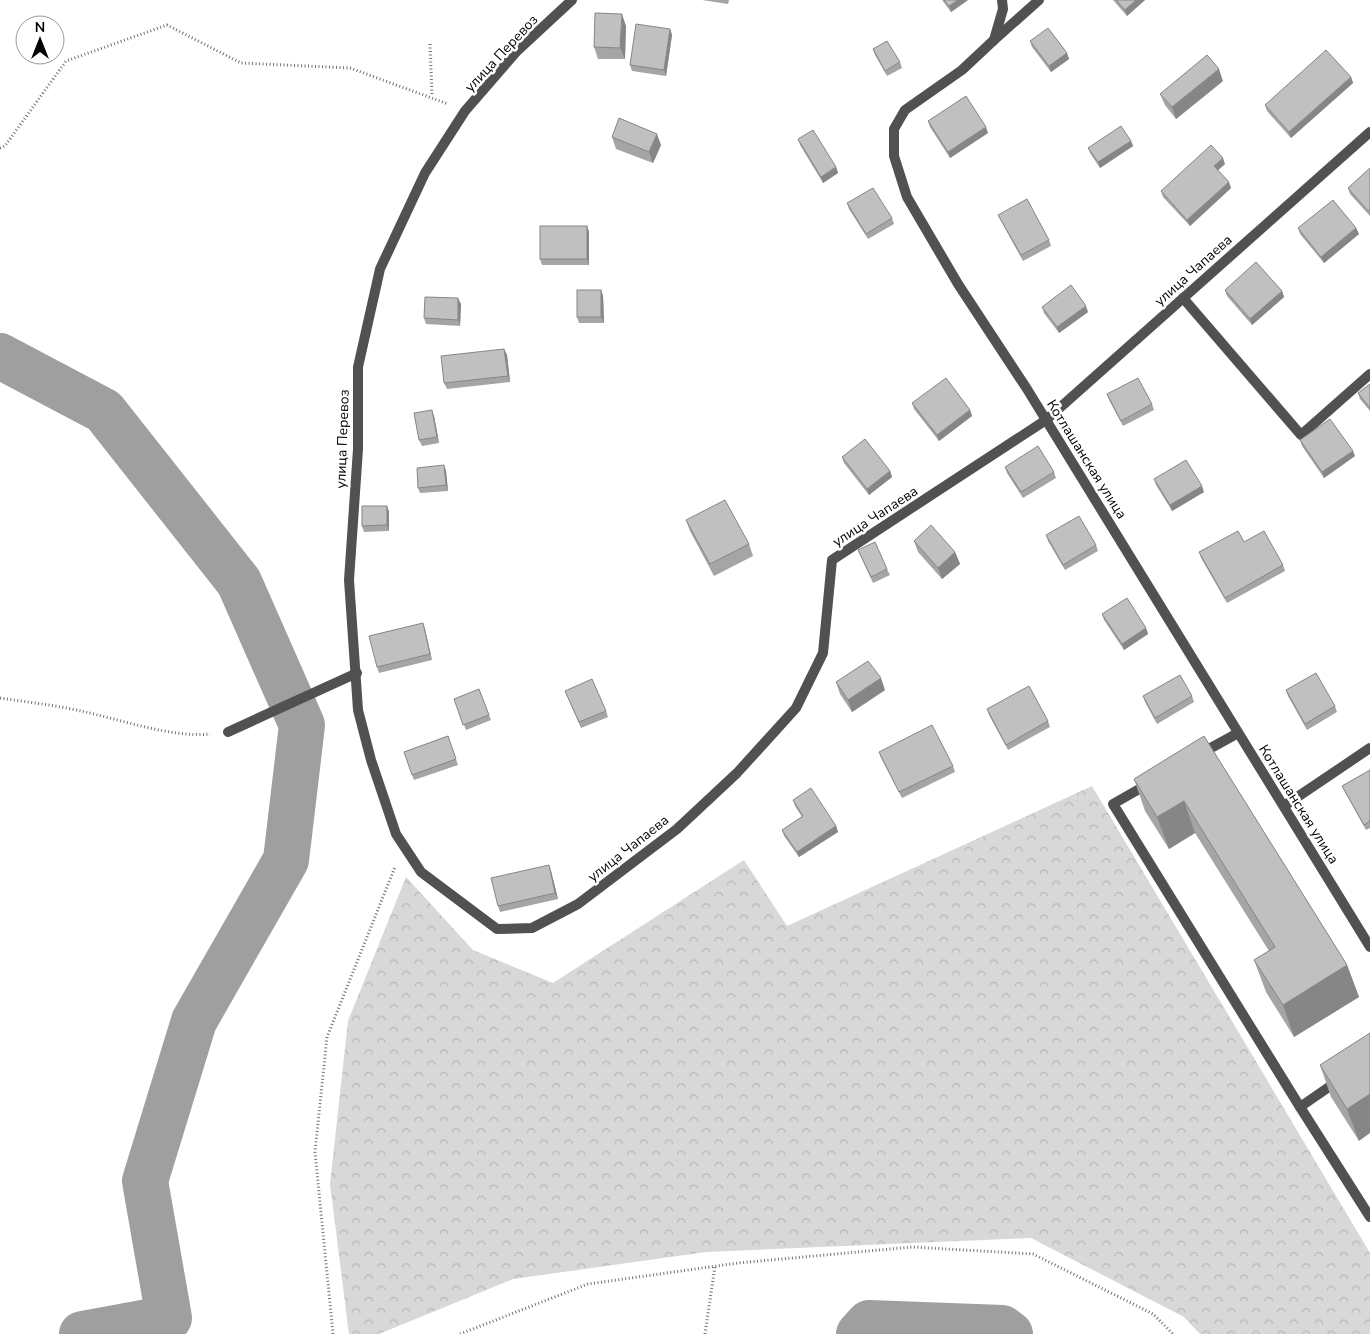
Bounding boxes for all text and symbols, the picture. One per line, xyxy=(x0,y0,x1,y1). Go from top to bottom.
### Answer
street label: улица Перевоз xyxy=(461,11,542,96)
north arrow xyxy=(15,15,65,65)
text: N xyxy=(35,18,45,37)
street label: улица Чапаева xyxy=(1150,230,1236,310)
street label: улица Перевоз xyxy=(331,389,354,489)
street label: Котлашанская улица xyxy=(1042,396,1131,523)
street label: улица Чапаева xyxy=(829,482,922,551)
street label: Котлашанская улица xyxy=(1254,741,1343,868)
street label: улица Чапаева xyxy=(584,811,673,886)

